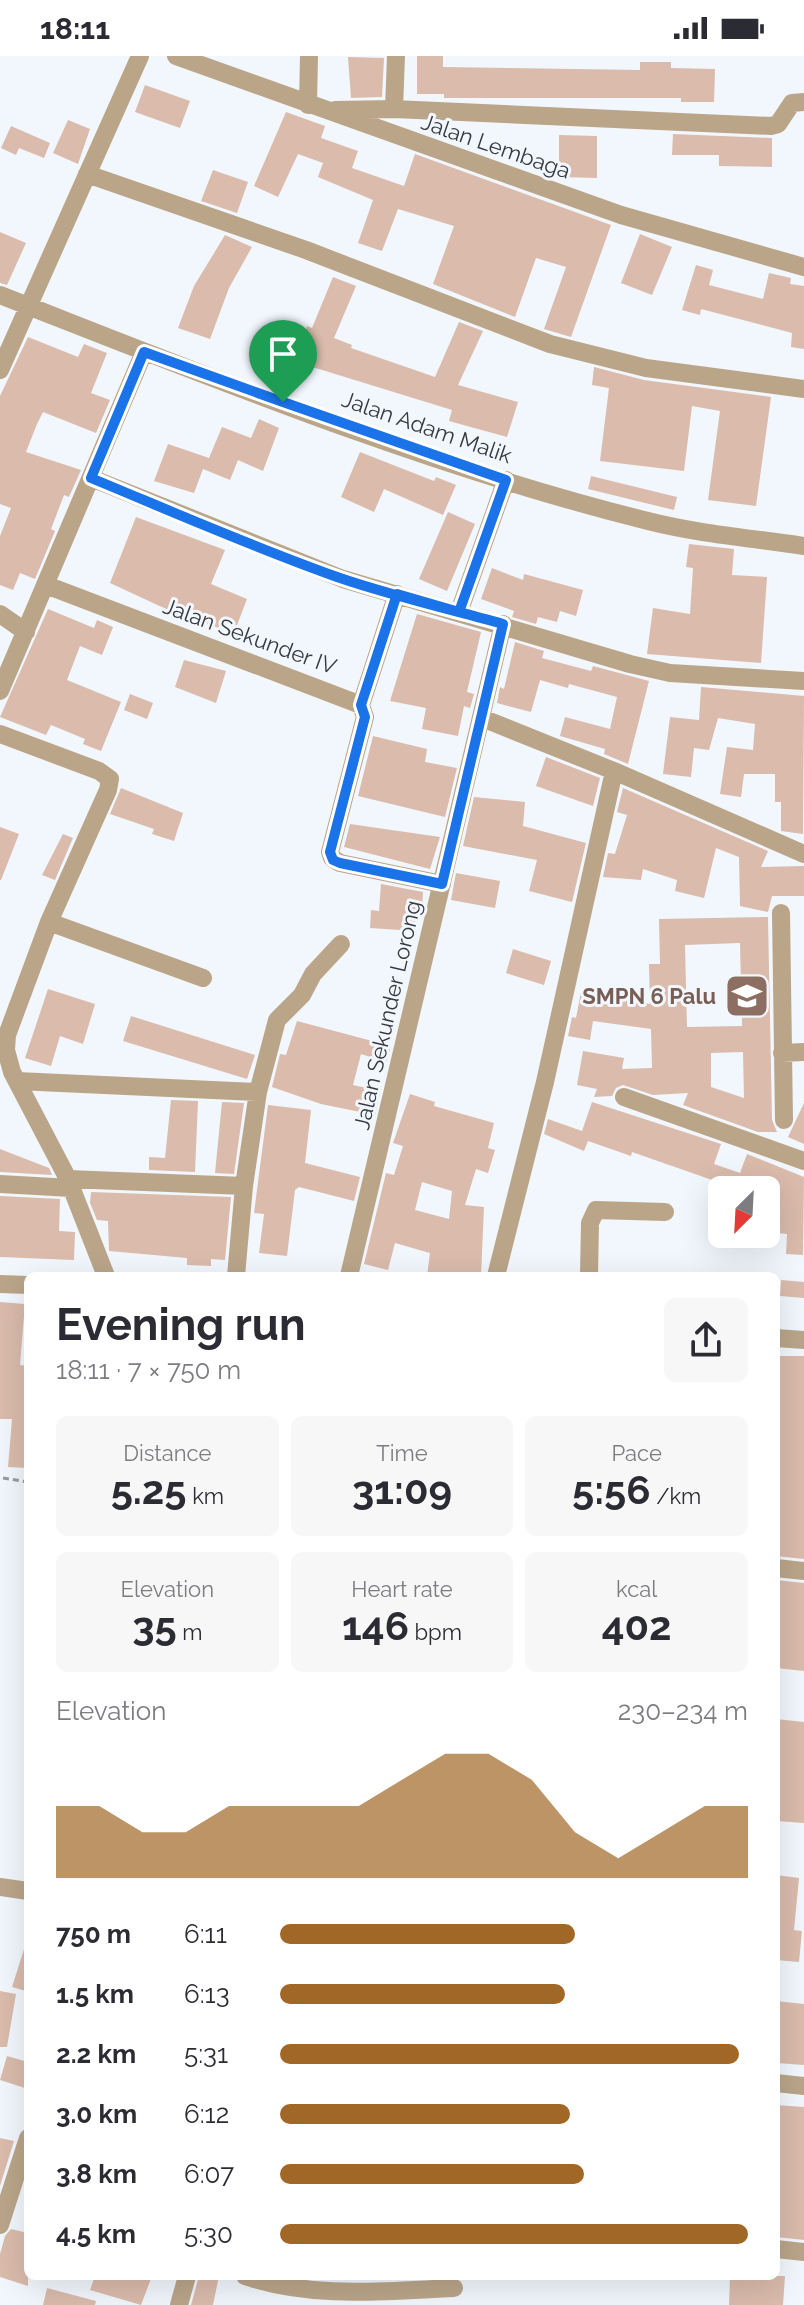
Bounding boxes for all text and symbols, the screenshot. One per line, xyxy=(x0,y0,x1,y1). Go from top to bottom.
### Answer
text: 18:11 xyxy=(40,11,110,46)
street label: Jalan Lembaga xyxy=(418,108,574,184)
pin xyxy=(249,320,317,402)
icon: arrive xyxy=(261,332,305,376)
street label: Jalan Adam Malik xyxy=(339,386,516,468)
street label: Jalan Sekunder IV xyxy=(160,593,340,679)
street label: Jalan Sekunder Lorong xyxy=(348,898,426,1132)
school or university icon: SMPN 6 Palu xyxy=(723,972,771,1020)
place label: SMPN 6 Palu xyxy=(582,983,716,1009)
north arrow xyxy=(708,1176,780,1248)
map controls xyxy=(708,1176,780,1248)
button: share xyxy=(664,1298,748,1382)
text: Evening run xyxy=(56,1299,305,1350)
text: 18:11 · 7 × 750 m xyxy=(56,1355,241,1385)
text: Distance xyxy=(123,1440,211,1466)
text: Time xyxy=(376,1440,428,1466)
text: Pace xyxy=(611,1440,662,1466)
text: 5.25 xyxy=(111,1466,187,1513)
text: 31:09 xyxy=(352,1466,452,1513)
text: 5:56 xyxy=(572,1466,651,1513)
text: km xyxy=(187,1483,224,1509)
text: /km xyxy=(651,1483,701,1509)
text: Elevation xyxy=(121,1576,214,1602)
text: Heart rate xyxy=(351,1576,453,1602)
text: kcal xyxy=(616,1576,657,1602)
text: 35 xyxy=(132,1602,177,1649)
text: 146 xyxy=(342,1602,409,1649)
text: 402 xyxy=(602,1602,672,1649)
text: m xyxy=(177,1619,202,1645)
text: bpm xyxy=(409,1619,462,1645)
text: Elevation xyxy=(56,1696,166,1726)
text: 230–234 m xyxy=(618,1696,748,1726)
text: 750 m xyxy=(56,1919,131,1949)
text: 6:11 xyxy=(184,1919,227,1949)
text: 1.5 km xyxy=(56,1979,134,2009)
text: 6:13 xyxy=(184,1979,230,2009)
text: 2.2 km xyxy=(56,2039,136,2069)
text: 5:31 xyxy=(184,2039,228,2069)
text: 3.0 km xyxy=(56,2099,137,2129)
text: 6:12 xyxy=(184,2099,229,2129)
text: 3.8 km xyxy=(56,2159,137,2189)
text: 6:07 xyxy=(184,2159,234,2189)
text: 4.5 km xyxy=(56,2219,136,2249)
text: 5:30 xyxy=(184,2219,233,2249)

